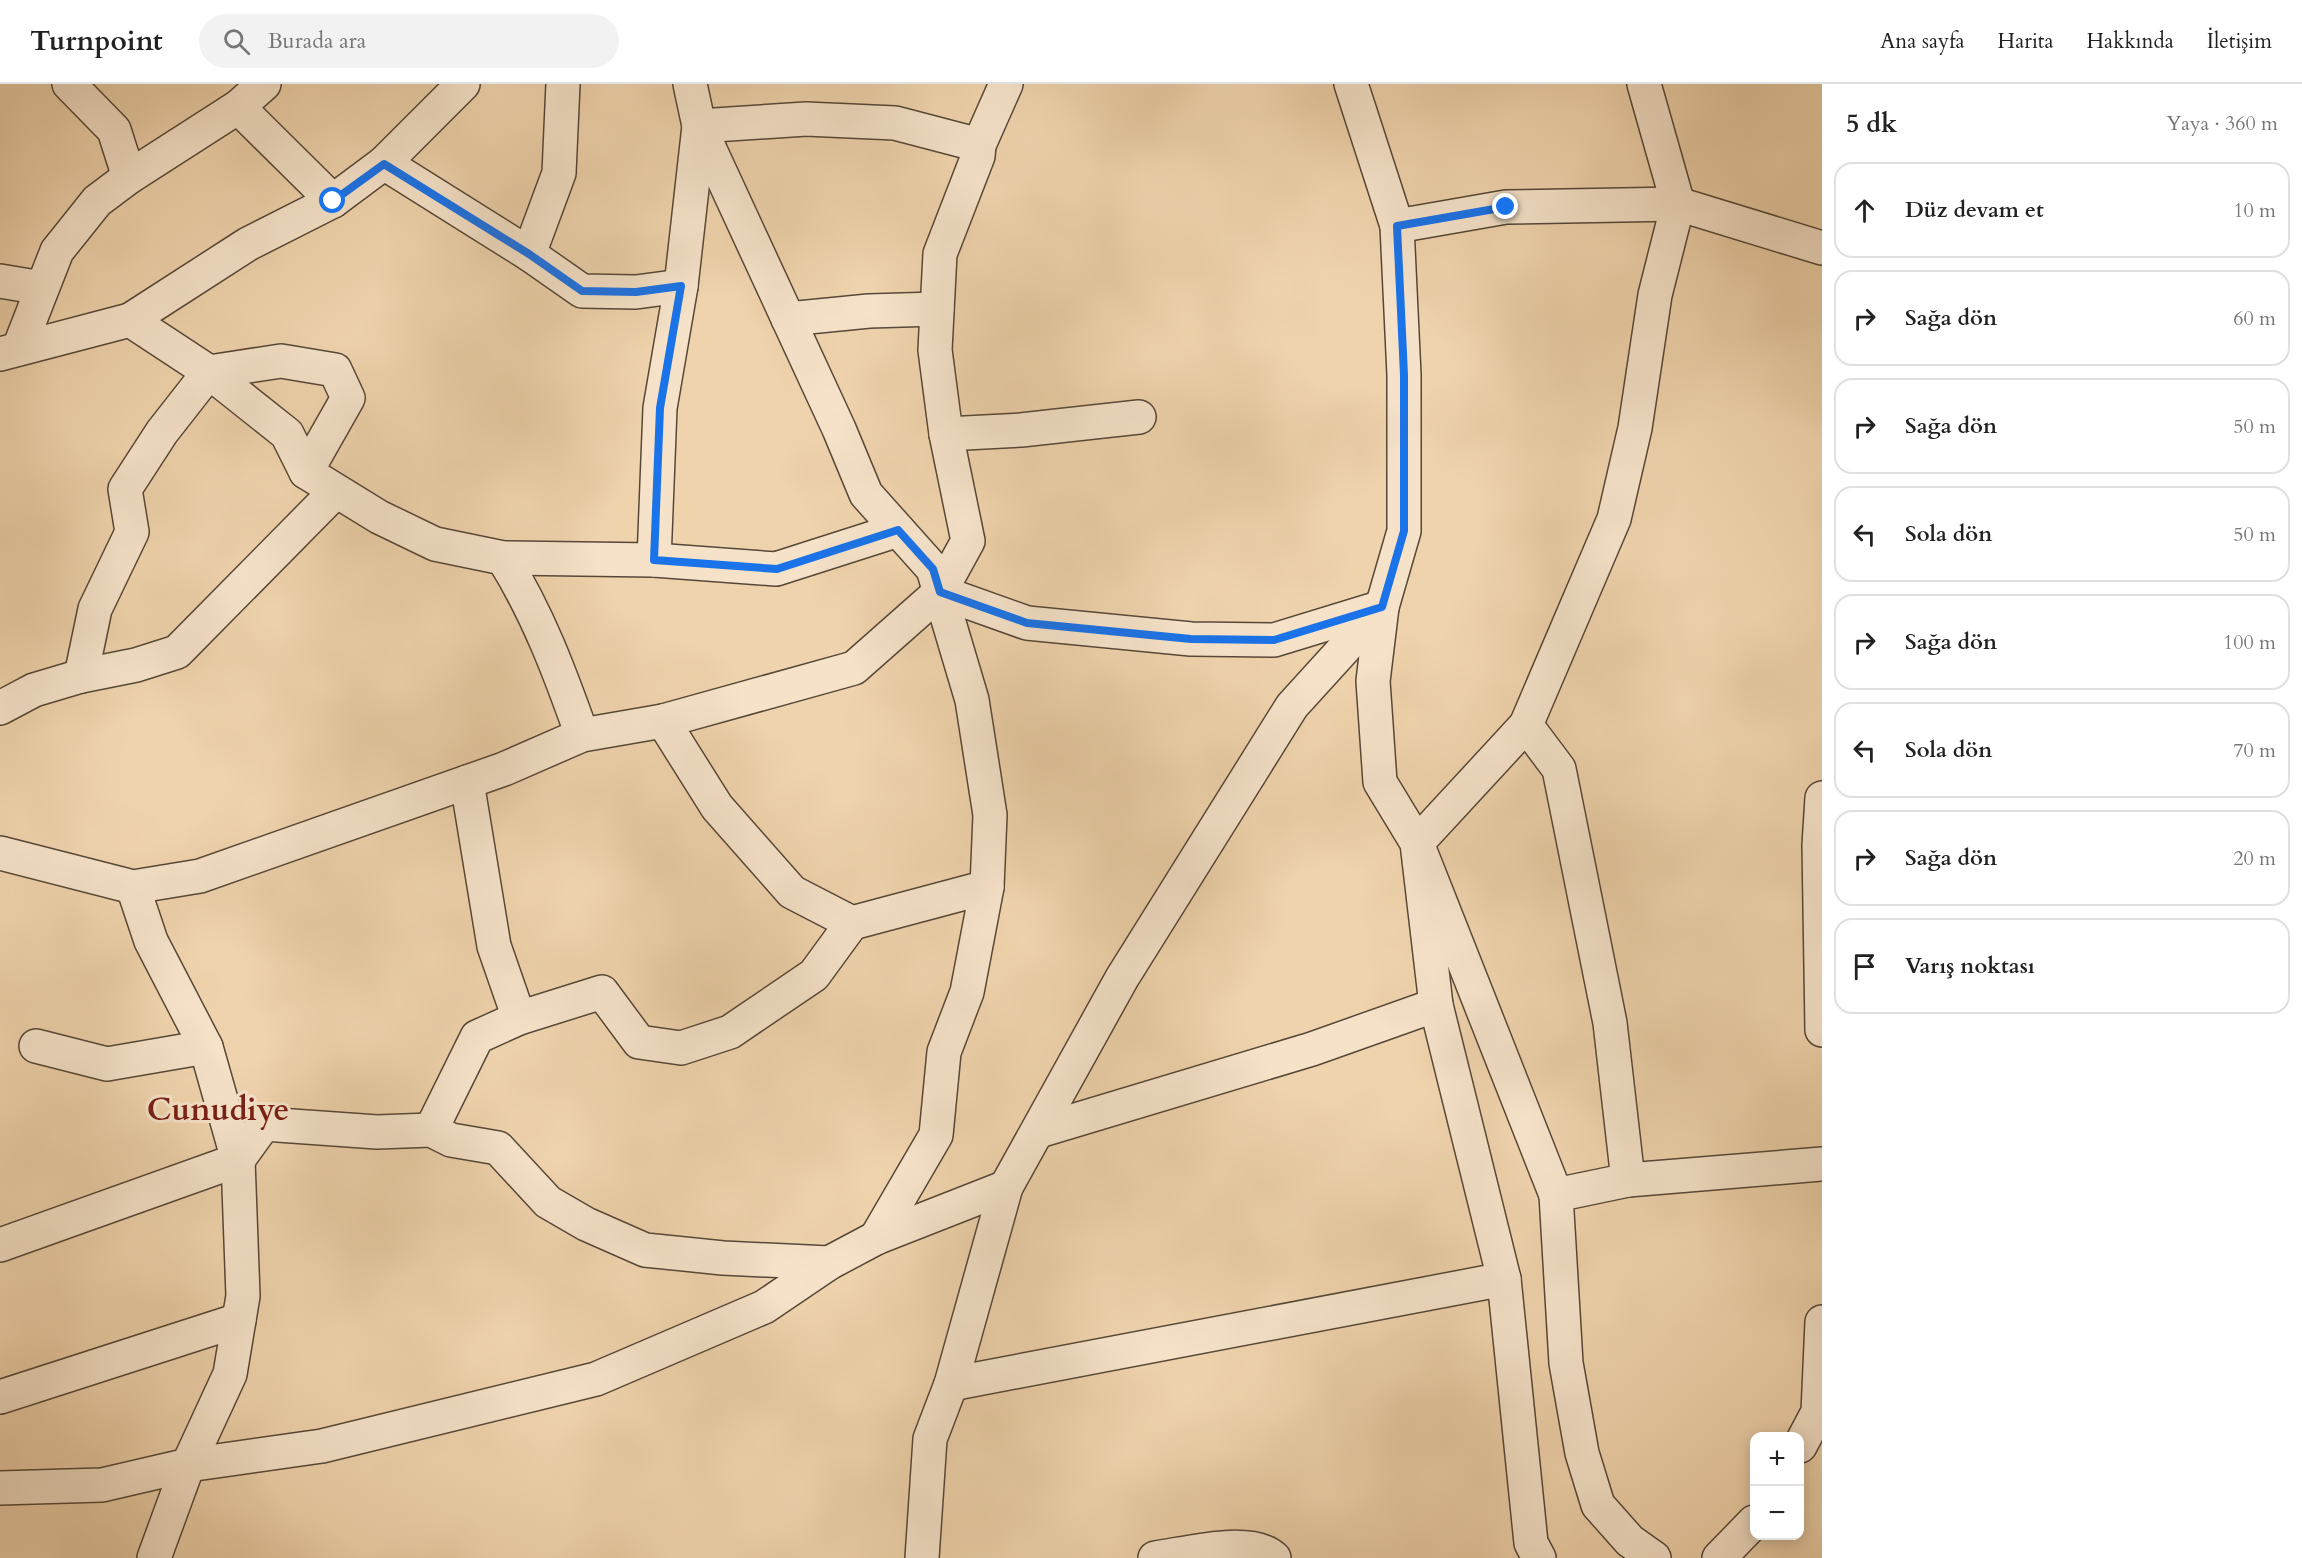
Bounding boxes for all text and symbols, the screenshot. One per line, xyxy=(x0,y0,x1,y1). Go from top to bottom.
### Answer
search box xyxy=(199,14,619,68)
text: Turnpoint xyxy=(30,22,163,60)
icon: search xyxy=(220,25,253,58)
text: Burada ara xyxy=(268,26,366,56)
text: Ana sayfa xyxy=(1880,27,1965,56)
text: Harita xyxy=(1998,27,2054,56)
text: Hakkında xyxy=(2087,27,2174,56)
text: İletişim xyxy=(2207,27,2272,56)
text: 5 dk xyxy=(1846,106,1897,141)
text: Yaya · 360 m xyxy=(2166,110,2278,137)
route start xyxy=(319,187,345,213)
route end xyxy=(1492,193,1518,219)
icon: ahead xyxy=(1848,194,1881,227)
text: Düz devam et xyxy=(1905,195,2044,225)
text: 10 m xyxy=(2233,197,2276,224)
icon: right xyxy=(1848,302,1881,335)
text: Sağa dön xyxy=(1905,303,1997,333)
text: 60 m xyxy=(2233,305,2276,332)
icon: right xyxy=(1848,410,1881,443)
text: Sağa dön xyxy=(1905,411,1997,441)
text: 50 m xyxy=(2233,413,2276,440)
icon: left xyxy=(1848,518,1881,551)
text: Sola dön xyxy=(1905,519,1992,549)
text: 50 m xyxy=(2233,521,2276,548)
icon: right xyxy=(1848,626,1881,659)
text: Sağa dön xyxy=(1905,627,1997,657)
text: 100 m xyxy=(2223,629,2276,656)
icon: left xyxy=(1848,734,1881,767)
text: Sola dön xyxy=(1905,735,1992,765)
text: 70 m xyxy=(2233,737,2276,764)
icon: right xyxy=(1848,842,1881,875)
text: Sağa dön xyxy=(1905,843,1997,873)
text: 20 m xyxy=(2233,845,2276,872)
icon: arrive xyxy=(1848,950,1881,983)
text: Varış noktası xyxy=(1905,951,2035,981)
district label: Cunudiye xyxy=(147,1088,289,1132)
map controls xyxy=(1750,1432,1804,1540)
button: + xyxy=(1750,1432,1804,1486)
button: − xyxy=(1750,1486,1804,1540)

